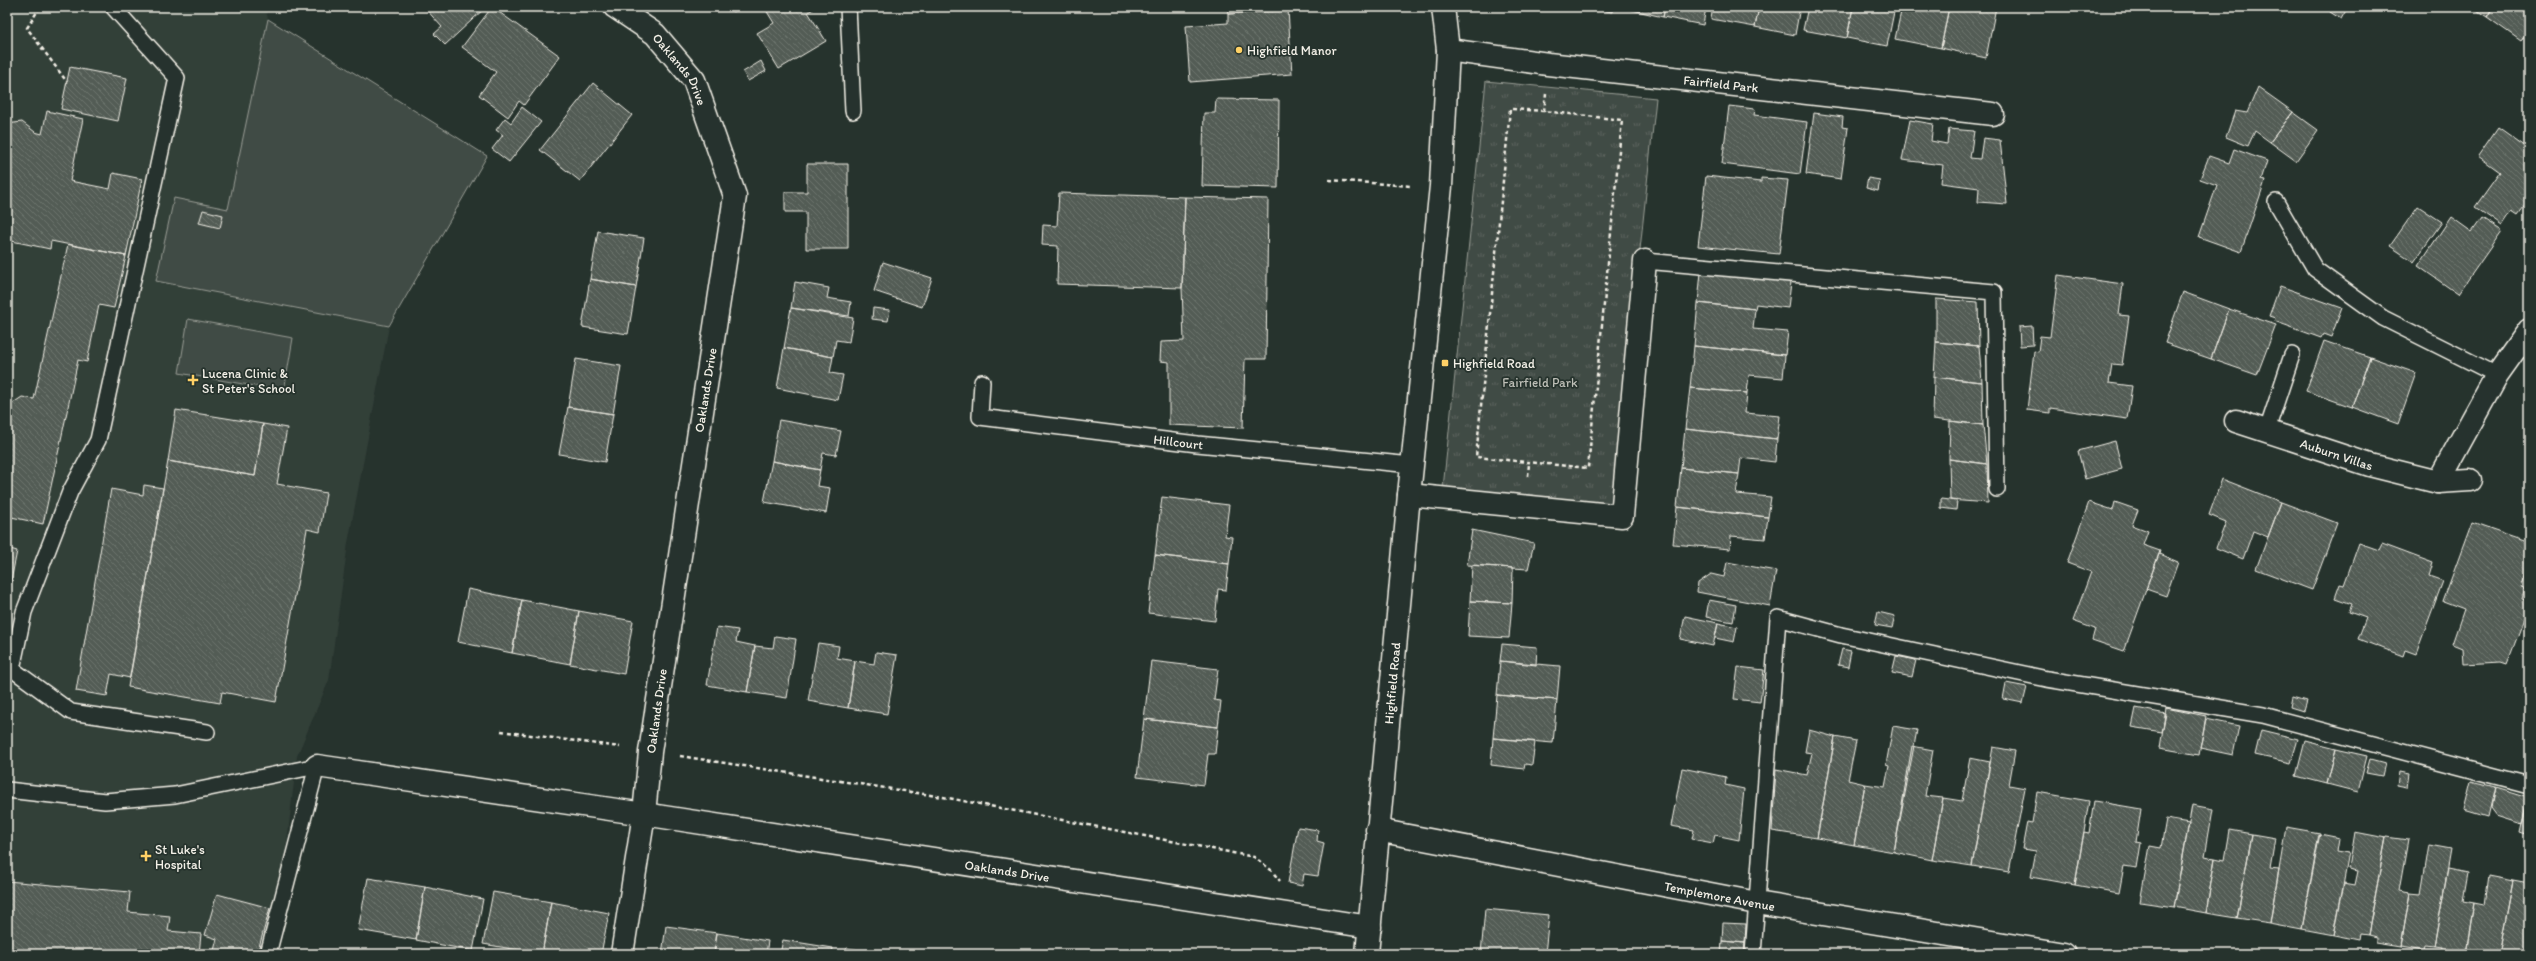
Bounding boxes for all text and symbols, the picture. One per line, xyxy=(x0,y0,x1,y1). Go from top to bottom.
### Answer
street label: Oaklands Drive xyxy=(650,30,709,107)
place label: Highfield Manor xyxy=(1247,43,1337,58)
marker: Highfield Manor xyxy=(1234,45,1244,55)
street label: Fairfield Park xyxy=(1683,72,1760,96)
street label: Oaklands Drive xyxy=(691,347,720,433)
place label: Highfield Road xyxy=(1453,356,1535,371)
marker: Highfield Road xyxy=(1440,358,1450,368)
place label: Lucena Clinic & St Peter's School xyxy=(202,366,295,396)
marker: Lucena Clinic & St Peter's School xyxy=(187,374,199,386)
park label: Fairfield Park xyxy=(1502,375,1578,390)
street label: Hillcourt xyxy=(1153,432,1204,453)
street label: Auburn Villas xyxy=(2298,436,2375,473)
street label: Highfield Road xyxy=(1381,642,1403,725)
street label: Oaklands Drive xyxy=(643,668,670,754)
place label: St Luke's Hospital xyxy=(155,842,205,872)
marker: St Luke's Hospital xyxy=(140,850,152,862)
street label: Oaklands Drive xyxy=(964,857,1050,885)
street label: Templemore Avenue xyxy=(1663,878,1776,914)

